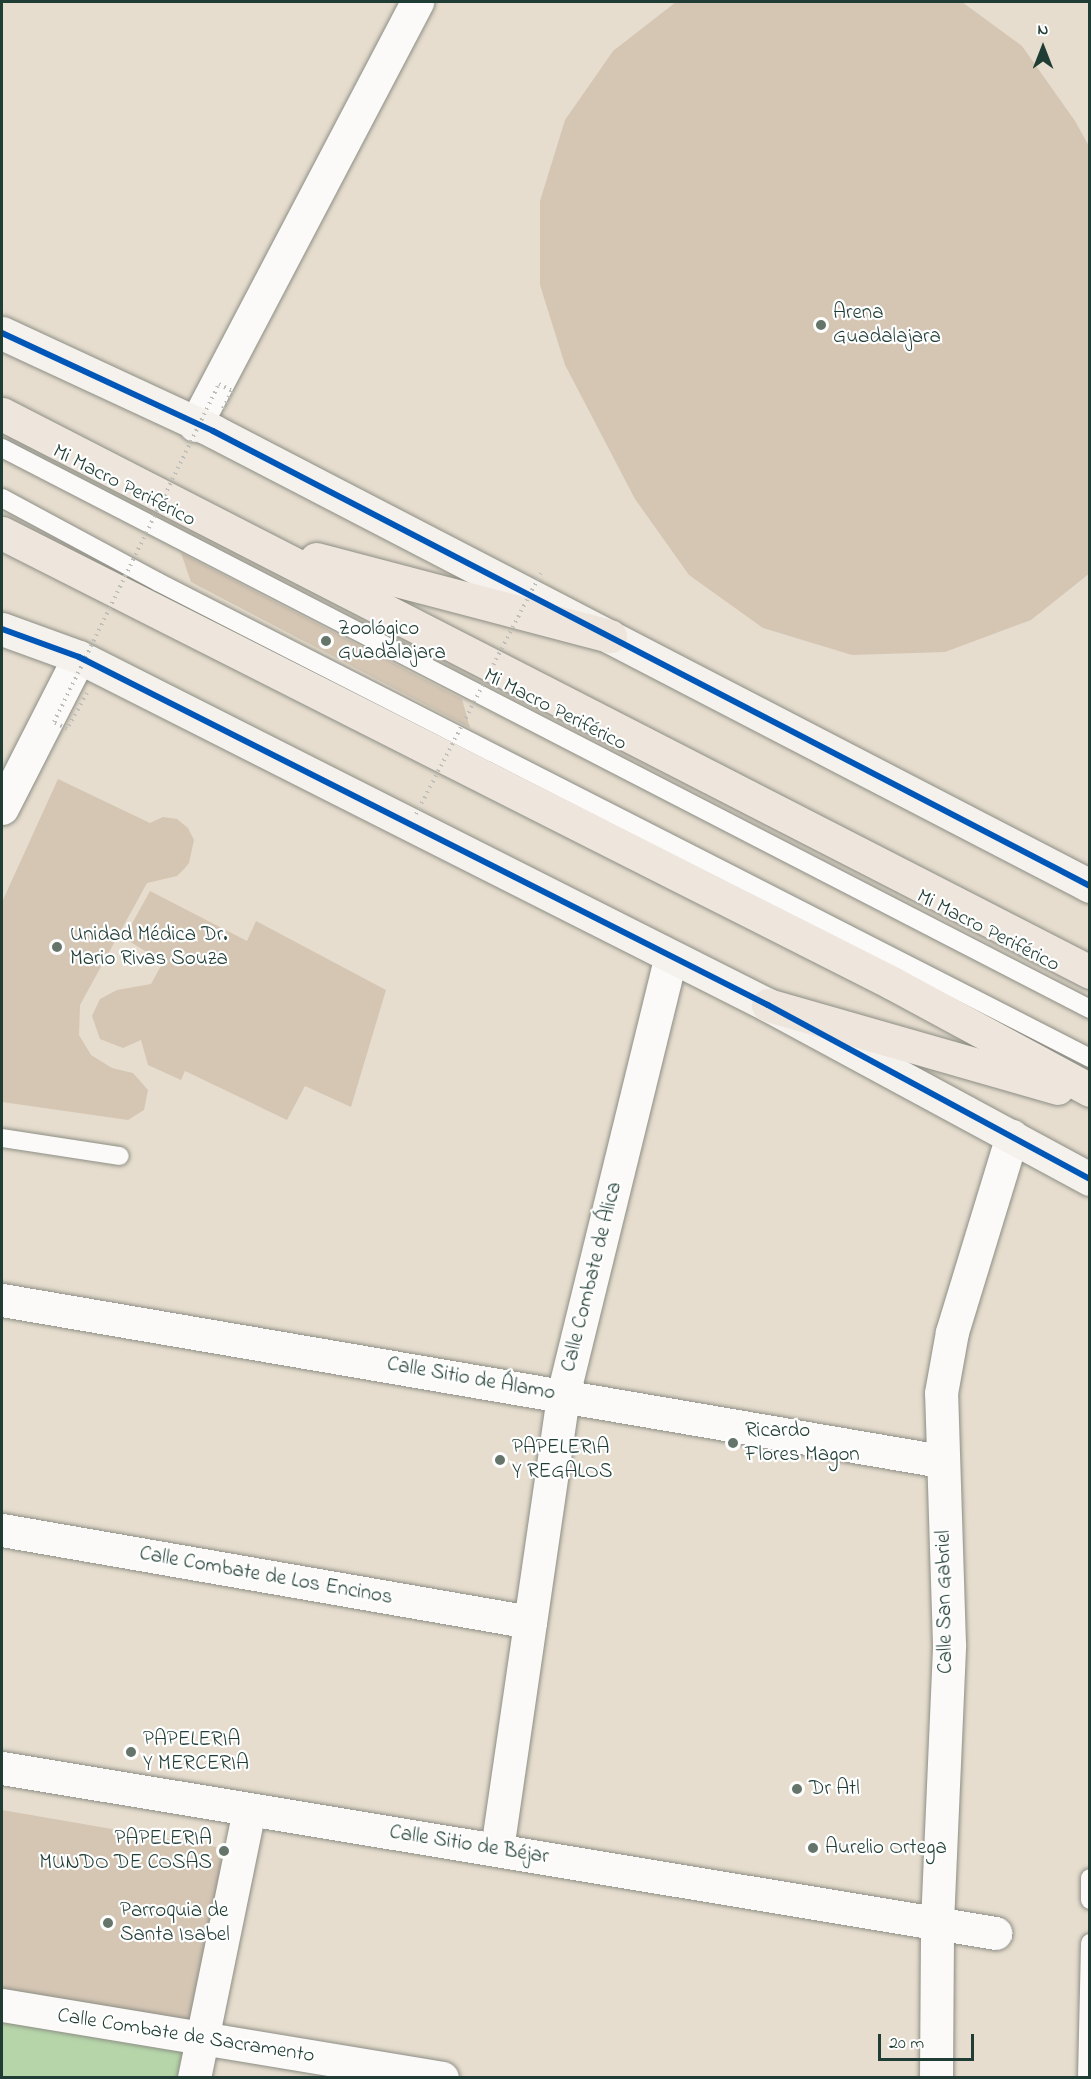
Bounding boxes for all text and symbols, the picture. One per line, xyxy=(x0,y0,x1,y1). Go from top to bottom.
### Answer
north arrow xyxy=(1013,18,1073,78)
text: N xyxy=(1038,18,1048,42)
place label: Arena Guadalajara xyxy=(833,300,941,350)
marker: Arena Guadalajara xyxy=(814,318,828,332)
street label: Mi Macro Periférico xyxy=(48,439,200,533)
place label: Zoológico Guadalajara xyxy=(338,616,446,666)
marker: Zoológico Guadalajara xyxy=(319,634,333,648)
street label: Mi Macro Periférico xyxy=(479,663,631,757)
street label: Mi Macro Periférico xyxy=(912,884,1064,978)
place label: Unidad Médica Dr. Mario Rivas Souza xyxy=(70,922,228,972)
marker: Unidad Médica Dr. Mario Rivas Souza xyxy=(48,938,66,956)
street label: Calle Combate de Álica xyxy=(556,1179,628,1375)
street label: Calle Sitio de Álamo xyxy=(385,1352,557,1406)
place label: Ricardo Flores Magon xyxy=(745,1418,860,1468)
place label: PAPELERIA Y REGALOS xyxy=(512,1435,612,1485)
marker: Ricardo Flores Magon xyxy=(726,1436,740,1450)
marker: PAPELERIA Y REGALOS xyxy=(493,1453,507,1467)
street label: Calle San Gabriel xyxy=(931,1530,959,1674)
street label: Calle Combate de Los Encinos xyxy=(137,1541,395,1611)
place label: PAPELERIA Y MERCERIA xyxy=(143,1727,249,1777)
marker: PAPELERIA Y MERCERIA xyxy=(124,1745,138,1759)
place label: Dr Atl xyxy=(809,1776,860,1802)
marker: Dr Atl xyxy=(790,1782,804,1796)
street label: Calle Sitio de Béjar xyxy=(388,1820,550,1870)
place label: PAPELERIA MUNDO DE COSAS xyxy=(39,1826,212,1876)
place label: Aurelio Ortega xyxy=(825,1835,947,1861)
marker: Aurelio Ortega xyxy=(806,1841,820,1855)
marker: PAPELERIA MUNDO DE COSAS xyxy=(217,1844,231,1858)
place label: Parroquia de Santa Isabel xyxy=(120,1898,230,1948)
marker: Parroquia de Santa Isabel xyxy=(101,1916,115,1930)
street label: Calle Combate de Sacramento xyxy=(56,2003,316,2069)
scale bar xyxy=(881,2022,977,2060)
text: 20 m xyxy=(889,2031,924,2057)

